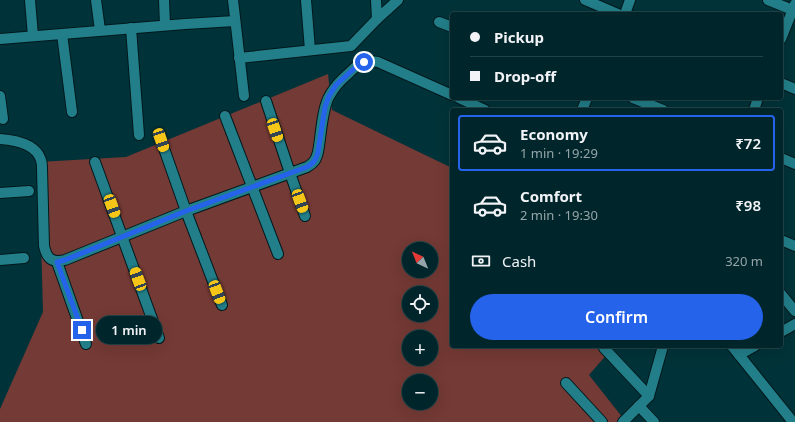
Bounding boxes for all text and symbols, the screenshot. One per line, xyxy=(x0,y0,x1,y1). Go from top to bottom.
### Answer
text: Pickup xyxy=(494,27,544,47)
route start xyxy=(355,53,373,71)
text: Drop-off xyxy=(494,66,556,86)
car xyxy=(265,117,285,143)
text: Economy xyxy=(520,124,588,144)
icon: car xyxy=(472,125,508,161)
car xyxy=(151,127,171,153)
text: ₹72 xyxy=(735,133,761,153)
text: 1 min · 19:29 xyxy=(520,144,598,162)
text: Comfort xyxy=(520,186,582,206)
icon: car xyxy=(472,187,508,223)
car xyxy=(290,188,310,214)
car xyxy=(102,193,122,219)
text: ₹98 xyxy=(735,195,761,215)
text: 2 min · 19:30 xyxy=(520,206,598,224)
north arrow xyxy=(402,242,438,278)
map controls xyxy=(402,242,438,410)
icon: cash xyxy=(470,250,492,272)
text: Cash xyxy=(502,251,536,271)
text: 320 m xyxy=(725,252,763,270)
car xyxy=(128,266,148,292)
car xyxy=(207,279,227,305)
button: locate xyxy=(402,286,438,322)
button: Confirm xyxy=(470,294,763,340)
callout: 1 min xyxy=(96,316,162,344)
route end xyxy=(73,321,91,339)
text: 1 min xyxy=(111,321,147,339)
button: + xyxy=(402,330,438,366)
button: − xyxy=(402,374,438,410)

